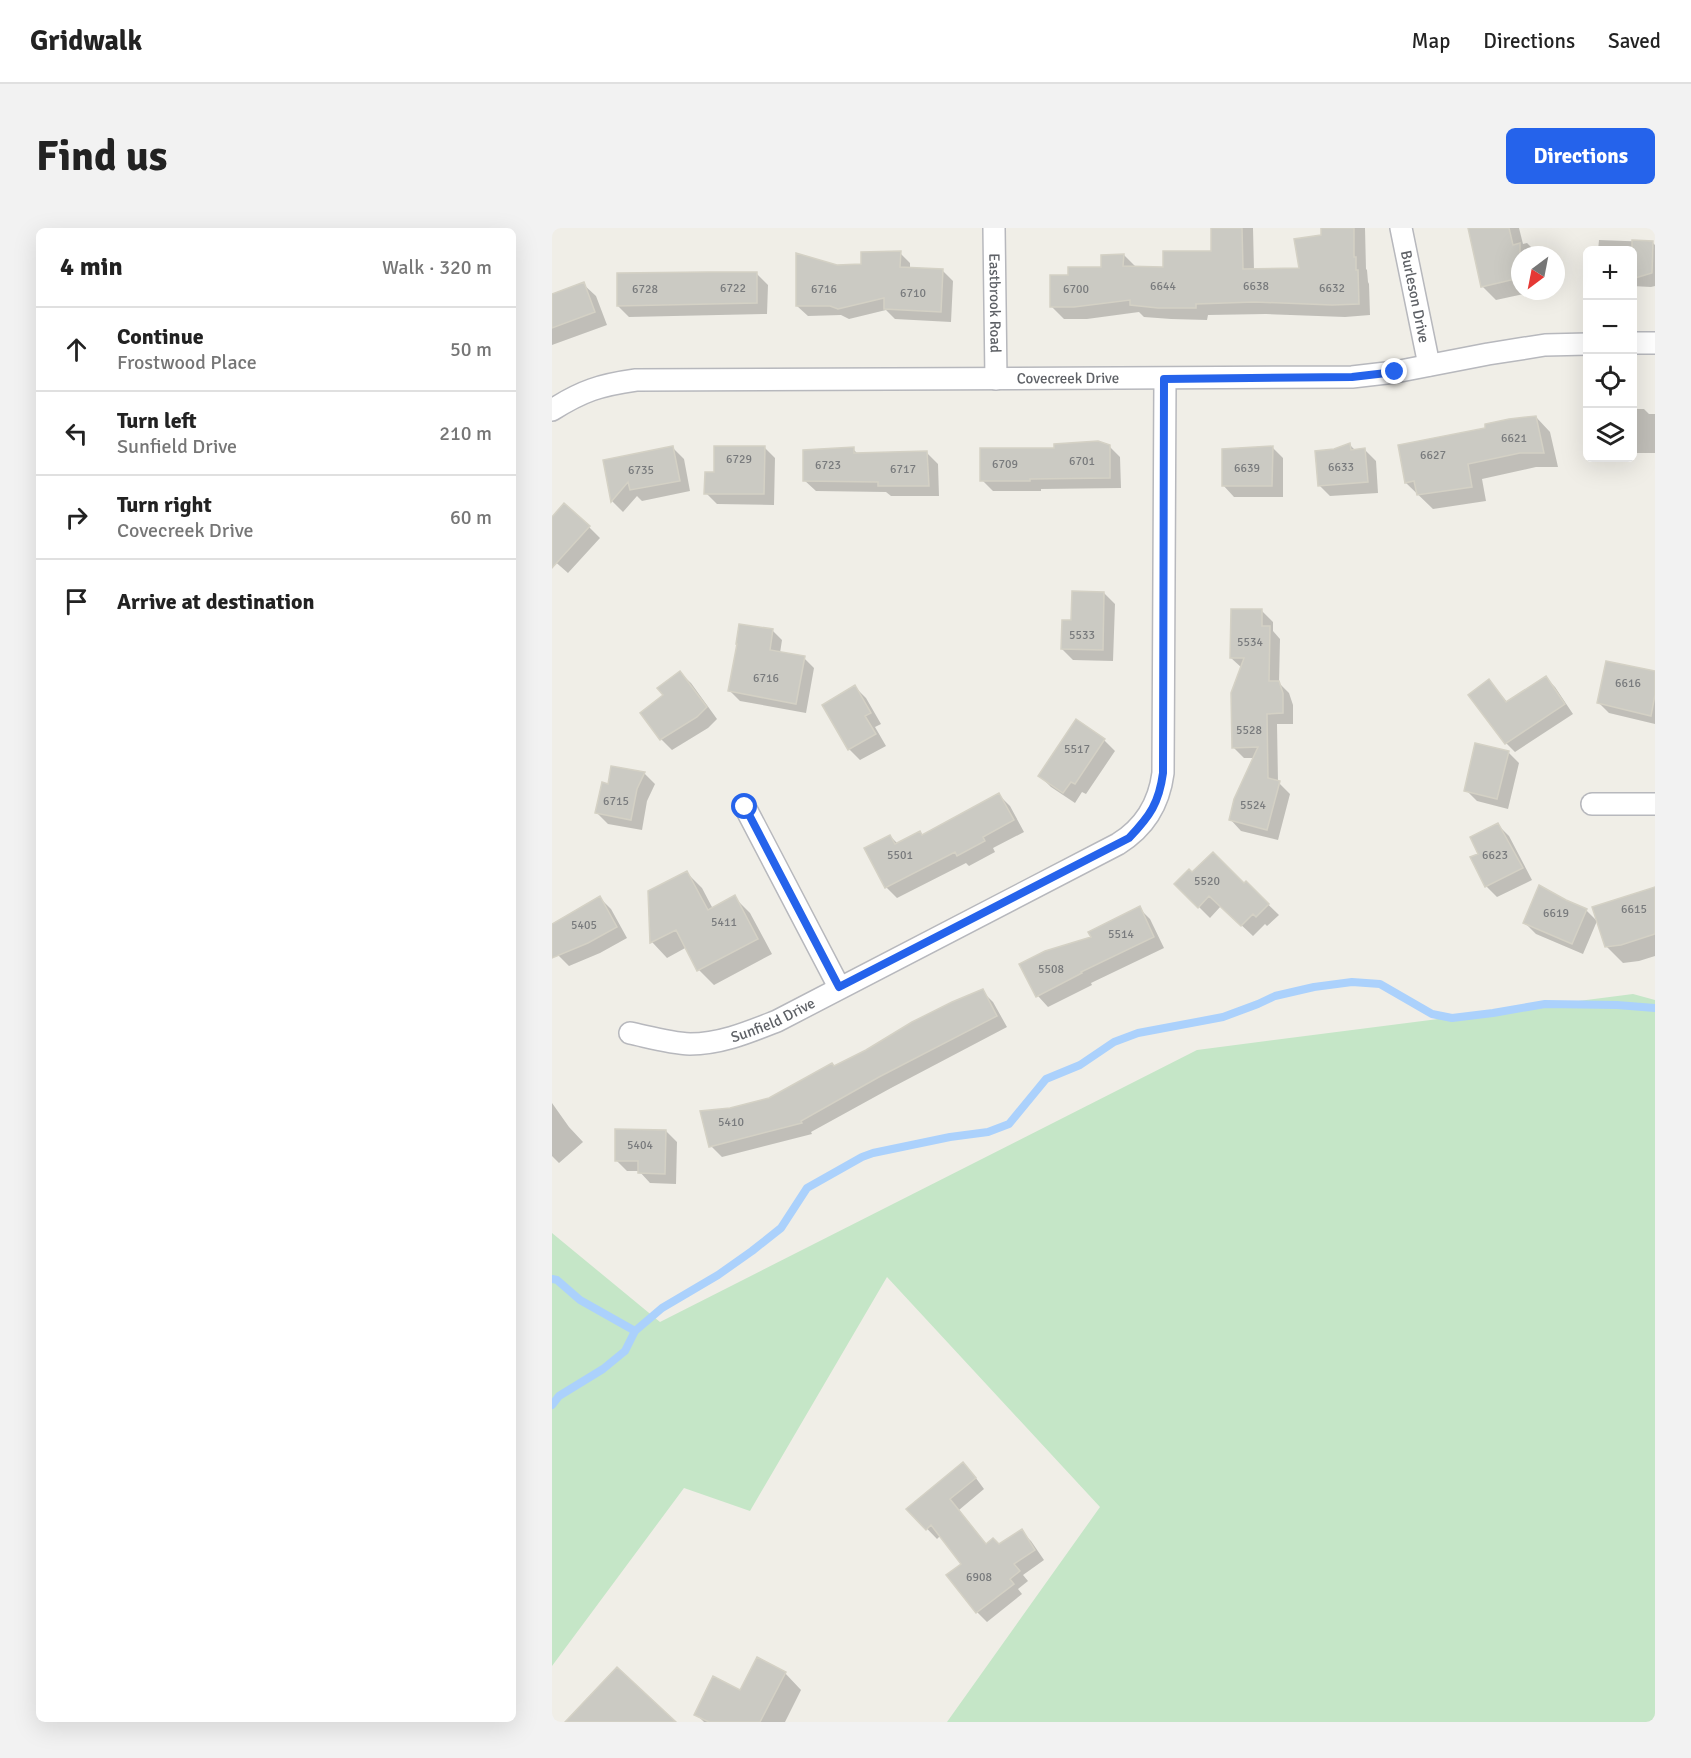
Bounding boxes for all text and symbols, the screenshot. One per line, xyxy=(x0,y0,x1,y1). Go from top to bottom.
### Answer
text: Gridwalk xyxy=(30,24,142,58)
text: Map xyxy=(1412,28,1450,54)
text: Directions xyxy=(1483,28,1575,54)
text: Saved xyxy=(1608,28,1661,54)
button: Directions xyxy=(1506,128,1655,184)
text: Find us xyxy=(36,131,167,182)
north arrow xyxy=(1511,246,1565,300)
map controls xyxy=(1583,246,1637,462)
button: + xyxy=(1583,246,1637,300)
street label: Burleson Drive xyxy=(1397,249,1433,344)
text: 4 min xyxy=(60,251,123,283)
street label: Eastbrook Road xyxy=(985,253,1005,353)
text: Walk · 320 m xyxy=(382,255,492,280)
house number: 6644 xyxy=(1150,279,1176,294)
house number: 6638 xyxy=(1243,279,1269,294)
house number: 6722 xyxy=(720,281,746,296)
house number: 6632 xyxy=(1319,281,1345,296)
house number: 6728 xyxy=(632,282,658,297)
house number: 6716 xyxy=(811,282,837,297)
house number: 6700 xyxy=(1063,282,1089,297)
house number: 6710 xyxy=(900,286,926,301)
button: − xyxy=(1583,300,1637,354)
text: Continue xyxy=(117,323,204,350)
icon: ahead xyxy=(60,333,93,366)
text: 50 m xyxy=(450,337,492,362)
text: Frostwood Place xyxy=(117,350,257,375)
button: locate xyxy=(1583,354,1637,408)
route end xyxy=(1381,358,1407,384)
street label: Covecreek Drive xyxy=(1017,369,1119,387)
text: Turn left xyxy=(117,407,197,434)
button: layers xyxy=(1583,408,1637,462)
icon: left xyxy=(60,417,93,450)
text: 210 m xyxy=(439,421,492,446)
house number: 6621 xyxy=(1501,431,1527,446)
text: Sunfield Drive xyxy=(117,434,237,459)
house number: 6627 xyxy=(1420,448,1446,463)
house number: 6729 xyxy=(726,452,752,467)
house number: 6701 xyxy=(1069,454,1095,469)
house number: 6709 xyxy=(992,457,1018,472)
house number: 6723 xyxy=(815,458,841,473)
house number: 6633 xyxy=(1328,460,1354,475)
house number: 6639 xyxy=(1234,461,1260,476)
house number: 6717 xyxy=(890,462,916,477)
house number: 6735 xyxy=(628,463,654,478)
text: Turn right xyxy=(117,491,212,518)
icon: right xyxy=(60,501,93,534)
text: 60 m xyxy=(450,505,492,530)
text: Covecreek Drive xyxy=(117,518,254,543)
icon: arrive xyxy=(60,585,93,618)
text: Arrive at destination xyxy=(117,588,314,615)
house number: 5533 xyxy=(1069,628,1095,643)
house number: 5534 xyxy=(1237,635,1263,650)
house number: 6716 xyxy=(753,671,779,686)
house number: 6616 xyxy=(1615,676,1641,691)
house number: 5528 xyxy=(1236,723,1262,738)
house number: 5517 xyxy=(1064,742,1090,757)
route start xyxy=(731,793,757,819)
house number: 6715 xyxy=(603,794,629,809)
house number: 5524 xyxy=(1240,798,1266,813)
house number: 5501 xyxy=(887,848,913,863)
house number: 6623 xyxy=(1482,848,1508,863)
house number: 5520 xyxy=(1194,874,1220,889)
house number: 6615 xyxy=(1621,902,1647,917)
house number: 6619 xyxy=(1543,906,1569,921)
house number: 5411 xyxy=(711,915,737,930)
house number: 5405 xyxy=(571,918,597,933)
house number: 5514 xyxy=(1108,927,1134,942)
house number: 5508 xyxy=(1038,962,1064,977)
street label: Sunfield Drive xyxy=(729,994,818,1046)
house number: 5410 xyxy=(718,1115,744,1130)
house number: 5404 xyxy=(627,1138,653,1153)
house number: 6908 xyxy=(966,1570,992,1585)

